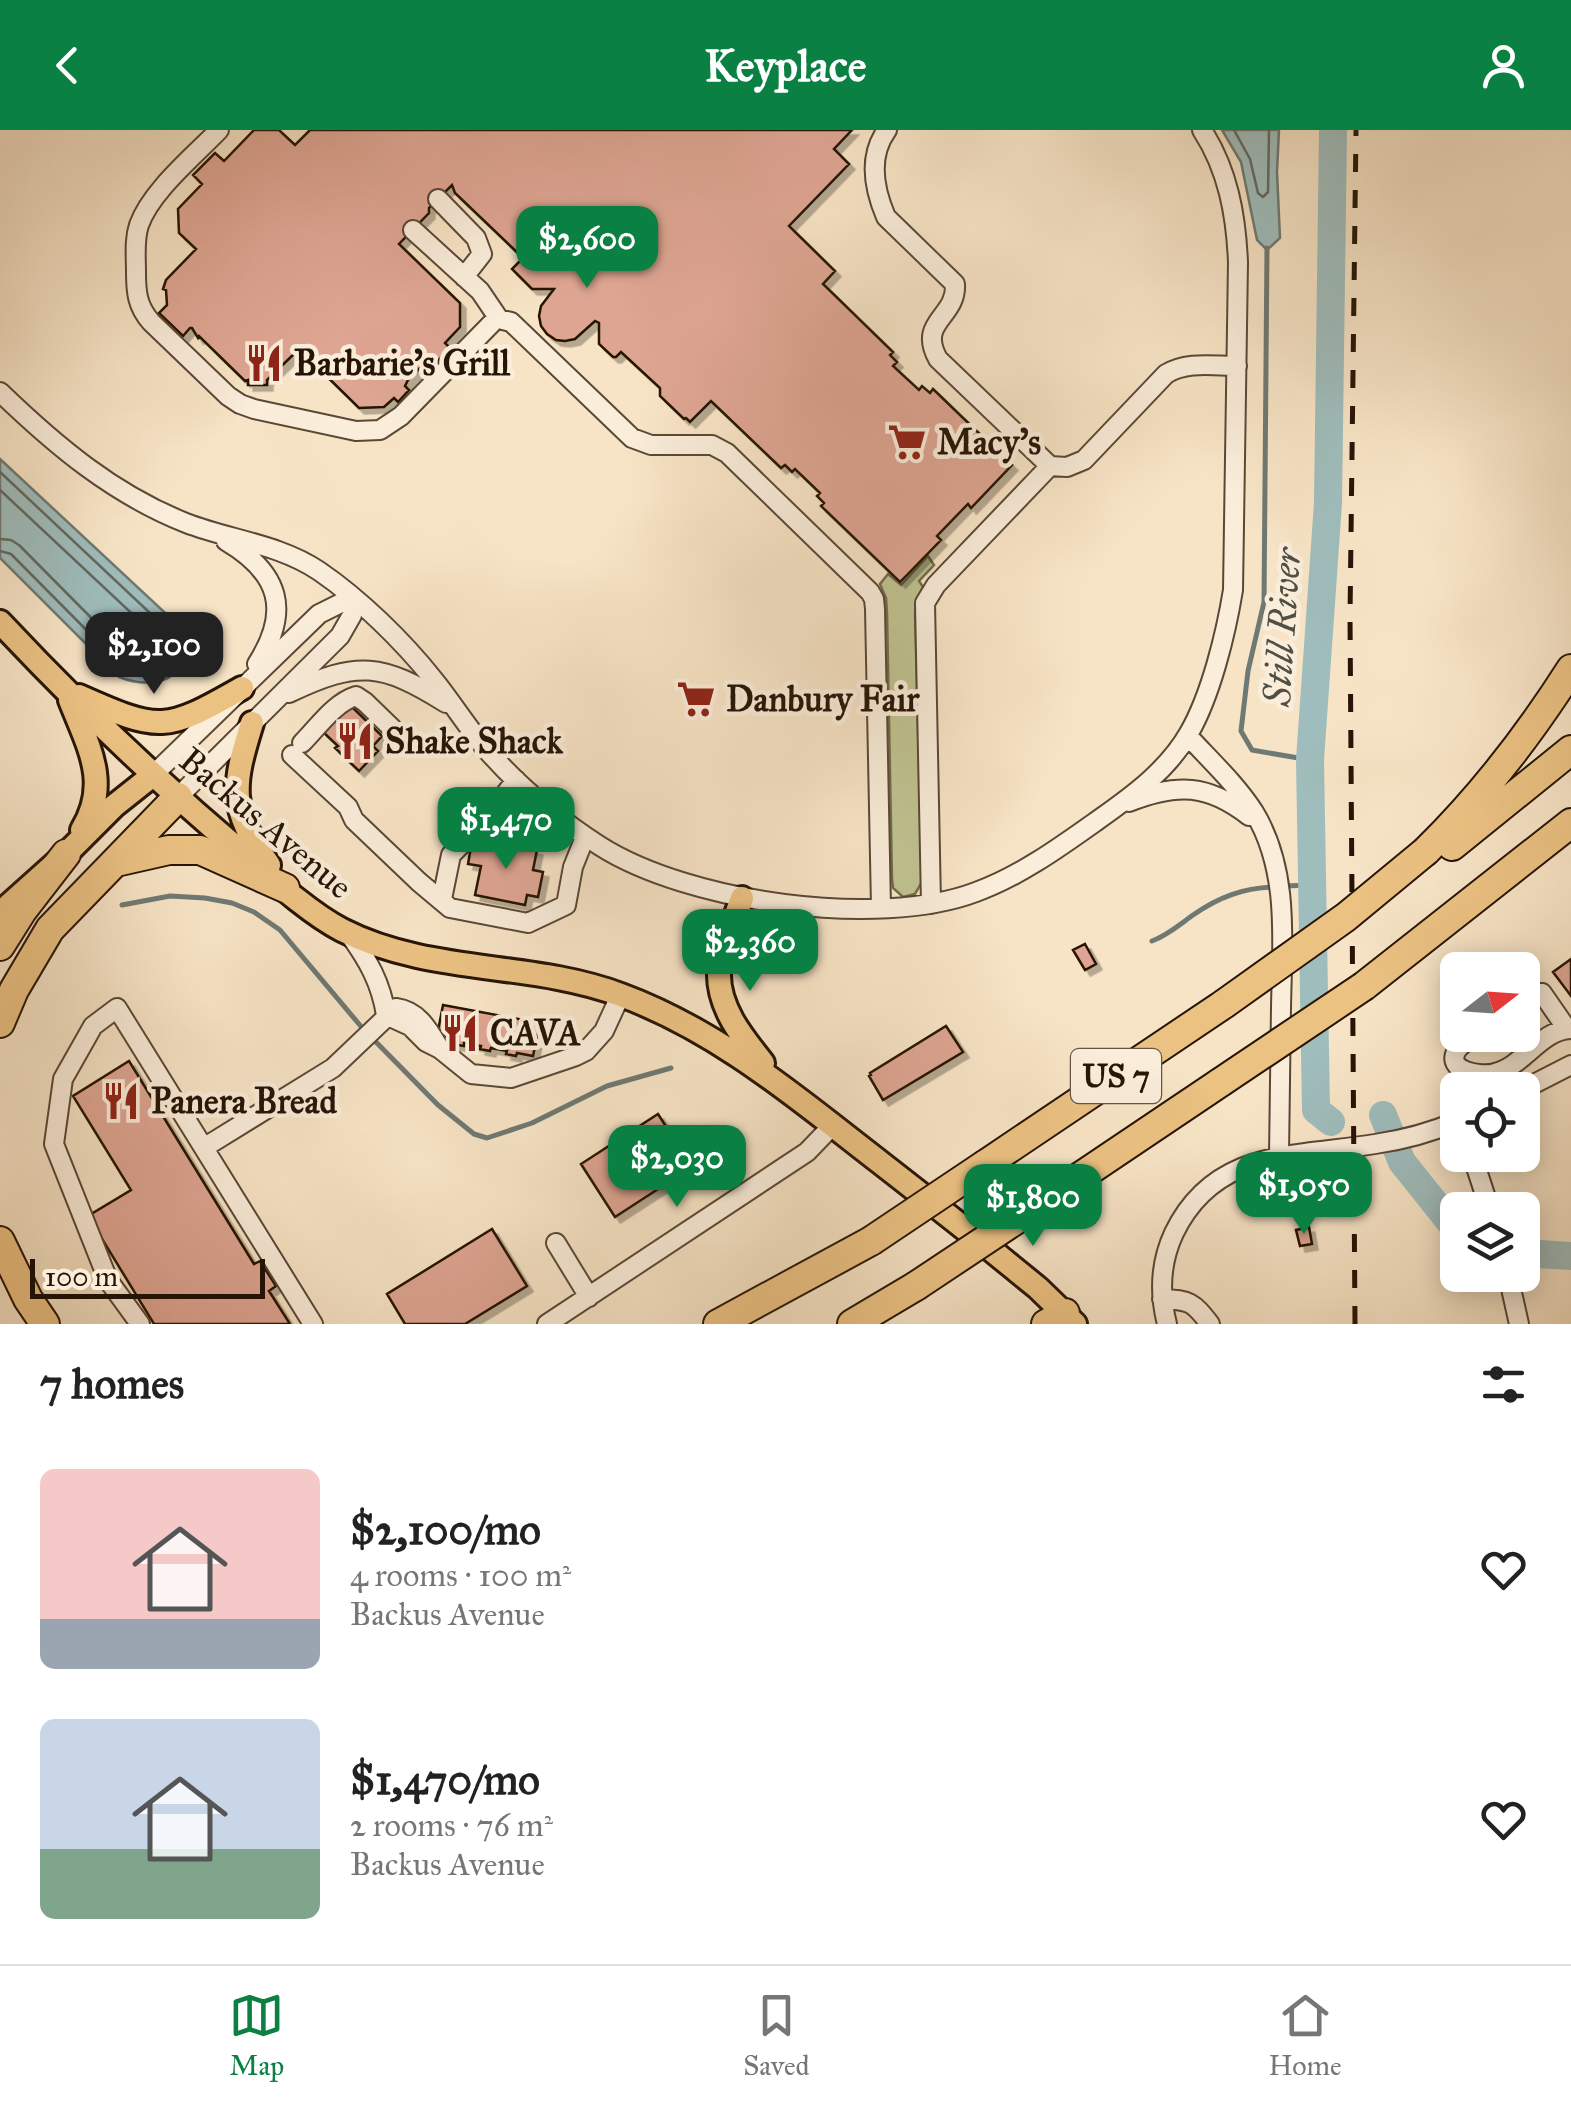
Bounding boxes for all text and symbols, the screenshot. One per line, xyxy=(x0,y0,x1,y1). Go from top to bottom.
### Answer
icon: back xyxy=(40,38,95,93)
text: Keyplace xyxy=(704,38,867,93)
icon: person xyxy=(1476,38,1531,93)
pin: $2,600 xyxy=(506,206,668,291)
text: $2,600 xyxy=(538,219,636,258)
restaurant icon: Barbarie's Grill xyxy=(243,342,285,384)
place label: Barbarie's Grill xyxy=(294,342,511,385)
supermarket icon: Macy's xyxy=(886,421,928,463)
place label: Macy's xyxy=(937,421,1041,464)
water label: Still River xyxy=(1253,544,1311,709)
pin: $2,100 xyxy=(73,612,235,697)
text: $2,100 xyxy=(107,625,201,664)
supermarket icon: Danbury Fair xyxy=(675,678,717,720)
place label: Danbury Fair xyxy=(726,678,920,721)
restaurant icon: Shake Shack xyxy=(334,720,376,762)
place label: Shake Shack xyxy=(385,720,564,763)
street label: Backus Avenue xyxy=(170,738,361,908)
pin: $1,470 xyxy=(425,787,587,872)
text: $1,470 xyxy=(460,800,552,839)
pin: $2,360 xyxy=(669,909,831,994)
text: $2,360 xyxy=(704,922,796,961)
north arrow xyxy=(1440,952,1540,1052)
map controls xyxy=(1440,952,1540,1292)
restaurant icon: CAVA xyxy=(439,1012,481,1054)
place label: CAVA xyxy=(490,1012,581,1055)
road number: US 7 xyxy=(1071,1049,1161,1103)
button: locate xyxy=(1440,1072,1540,1172)
restaurant icon: Panera Bread xyxy=(100,1080,142,1122)
place label: Panera Bread xyxy=(151,1080,337,1123)
pin: $2,030 xyxy=(596,1125,758,1210)
text: $2,030 xyxy=(630,1138,724,1177)
pin: $1,050 xyxy=(1223,1152,1385,1237)
pin: $1,800 xyxy=(952,1164,1114,1249)
text: $1,050 xyxy=(1258,1165,1350,1204)
text: $1,800 xyxy=(986,1177,1080,1216)
button: layers xyxy=(1440,1192,1540,1292)
scale bar xyxy=(30,1254,265,1298)
text: 100 m xyxy=(45,1259,118,1294)
icon: filters xyxy=(1476,1357,1531,1412)
text: 7 homes xyxy=(40,1358,184,1410)
text: $2,100/mo xyxy=(350,1504,541,1556)
icon: home xyxy=(120,1509,240,1629)
icon: heart xyxy=(1476,1542,1531,1597)
text: 4 rooms · 100 m² xyxy=(350,1556,571,1595)
text: Backus Avenue xyxy=(350,1595,545,1634)
text: $1,470/mo xyxy=(350,1754,540,1806)
icon: home xyxy=(120,1759,240,1879)
icon: heart xyxy=(1476,1792,1531,1847)
text: 2 rooms · 76 m² xyxy=(350,1806,553,1845)
text: Backus Avenue xyxy=(350,1845,545,1884)
tab: Map xyxy=(229,1988,284,2083)
tab: Saved xyxy=(743,1988,810,2083)
tab: Home xyxy=(1268,1988,1342,2083)

